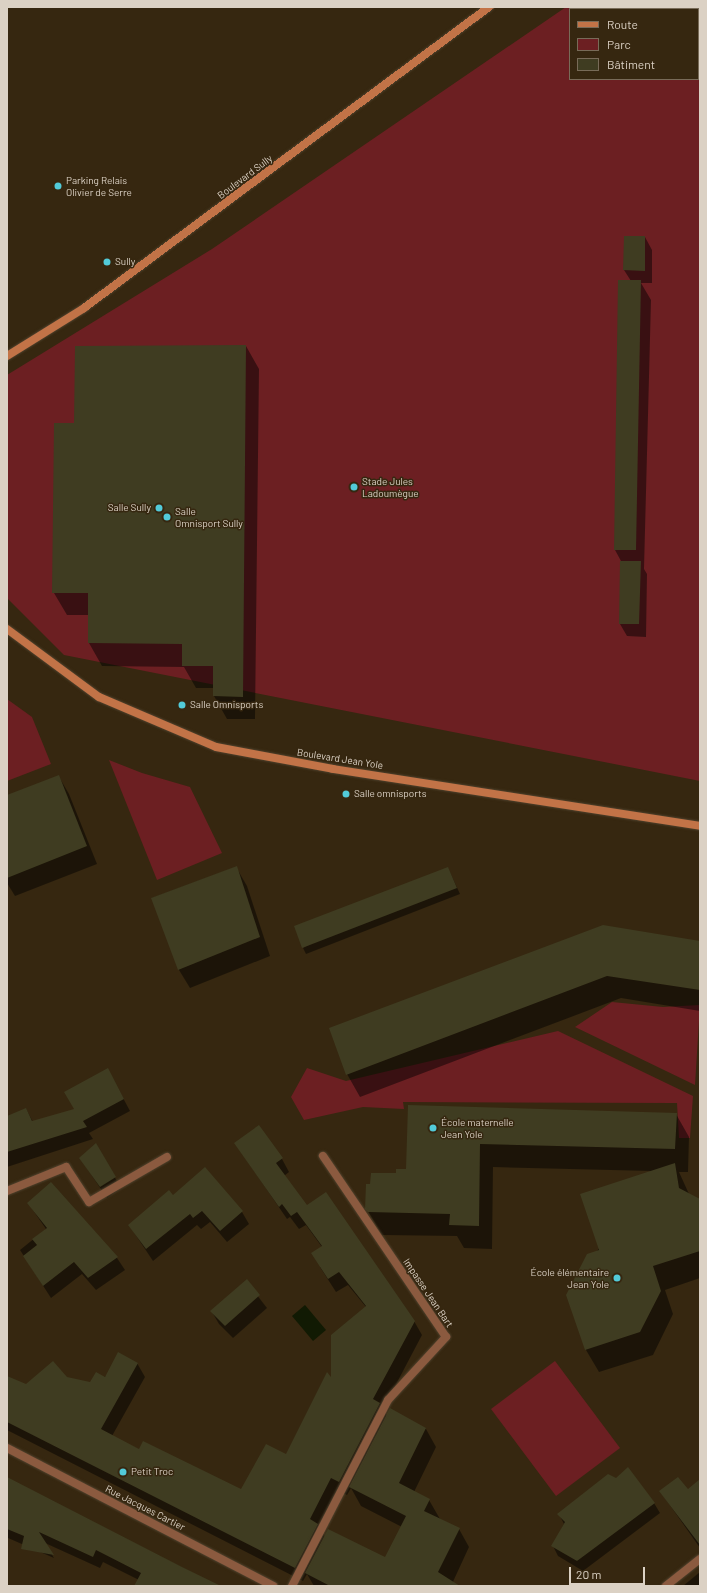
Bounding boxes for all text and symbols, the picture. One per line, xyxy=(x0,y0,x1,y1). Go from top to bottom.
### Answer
legend xyxy=(569,8,699,80)
text: Route xyxy=(607,17,638,31)
text: Parc xyxy=(607,37,631,51)
text: Bâtiment xyxy=(607,57,655,71)
street label: Boulevard Sully xyxy=(215,152,275,202)
place label: Parking Relais Olivier de Serre xyxy=(66,174,132,198)
marker: Parking Relais Olivier de Serre xyxy=(53,181,63,191)
place label: Sully xyxy=(115,256,135,268)
marker: Sully xyxy=(102,257,112,267)
place label: Stade Jules Ladoumègue xyxy=(362,475,419,498)
marker: Stade Jules Ladoumègue xyxy=(349,482,359,492)
place label: Salle Sully xyxy=(108,502,151,514)
marker: Salle Sully xyxy=(154,503,164,513)
place label: Salle Omnisport Sully xyxy=(175,505,243,528)
marker: Salle Omnisport Sully xyxy=(162,512,172,522)
place label: Salle Omnisports xyxy=(190,699,263,711)
marker: Salle Omnisports xyxy=(177,700,187,710)
street label: Boulevard Jean Yole xyxy=(296,746,384,772)
place label: Salle omnisports xyxy=(354,788,426,800)
marker: Salle omnisports xyxy=(341,789,351,799)
place label: École maternelle Jean Yole xyxy=(441,1116,514,1140)
marker: École maternelle Jean Yole xyxy=(428,1123,438,1133)
street label: Impasse Jean Bart xyxy=(400,1256,456,1330)
place label: École élémentaire Jean Yole xyxy=(531,1266,609,1290)
marker: École élémentaire Jean Yole xyxy=(612,1273,622,1283)
place label: Petit Troc xyxy=(131,1466,173,1478)
marker: Petit Troc xyxy=(118,1467,128,1477)
street label: Rue Jacques Cartier xyxy=(103,1483,187,1533)
scale bar xyxy=(571,1559,647,1585)
text: 20 m xyxy=(576,1567,602,1581)

